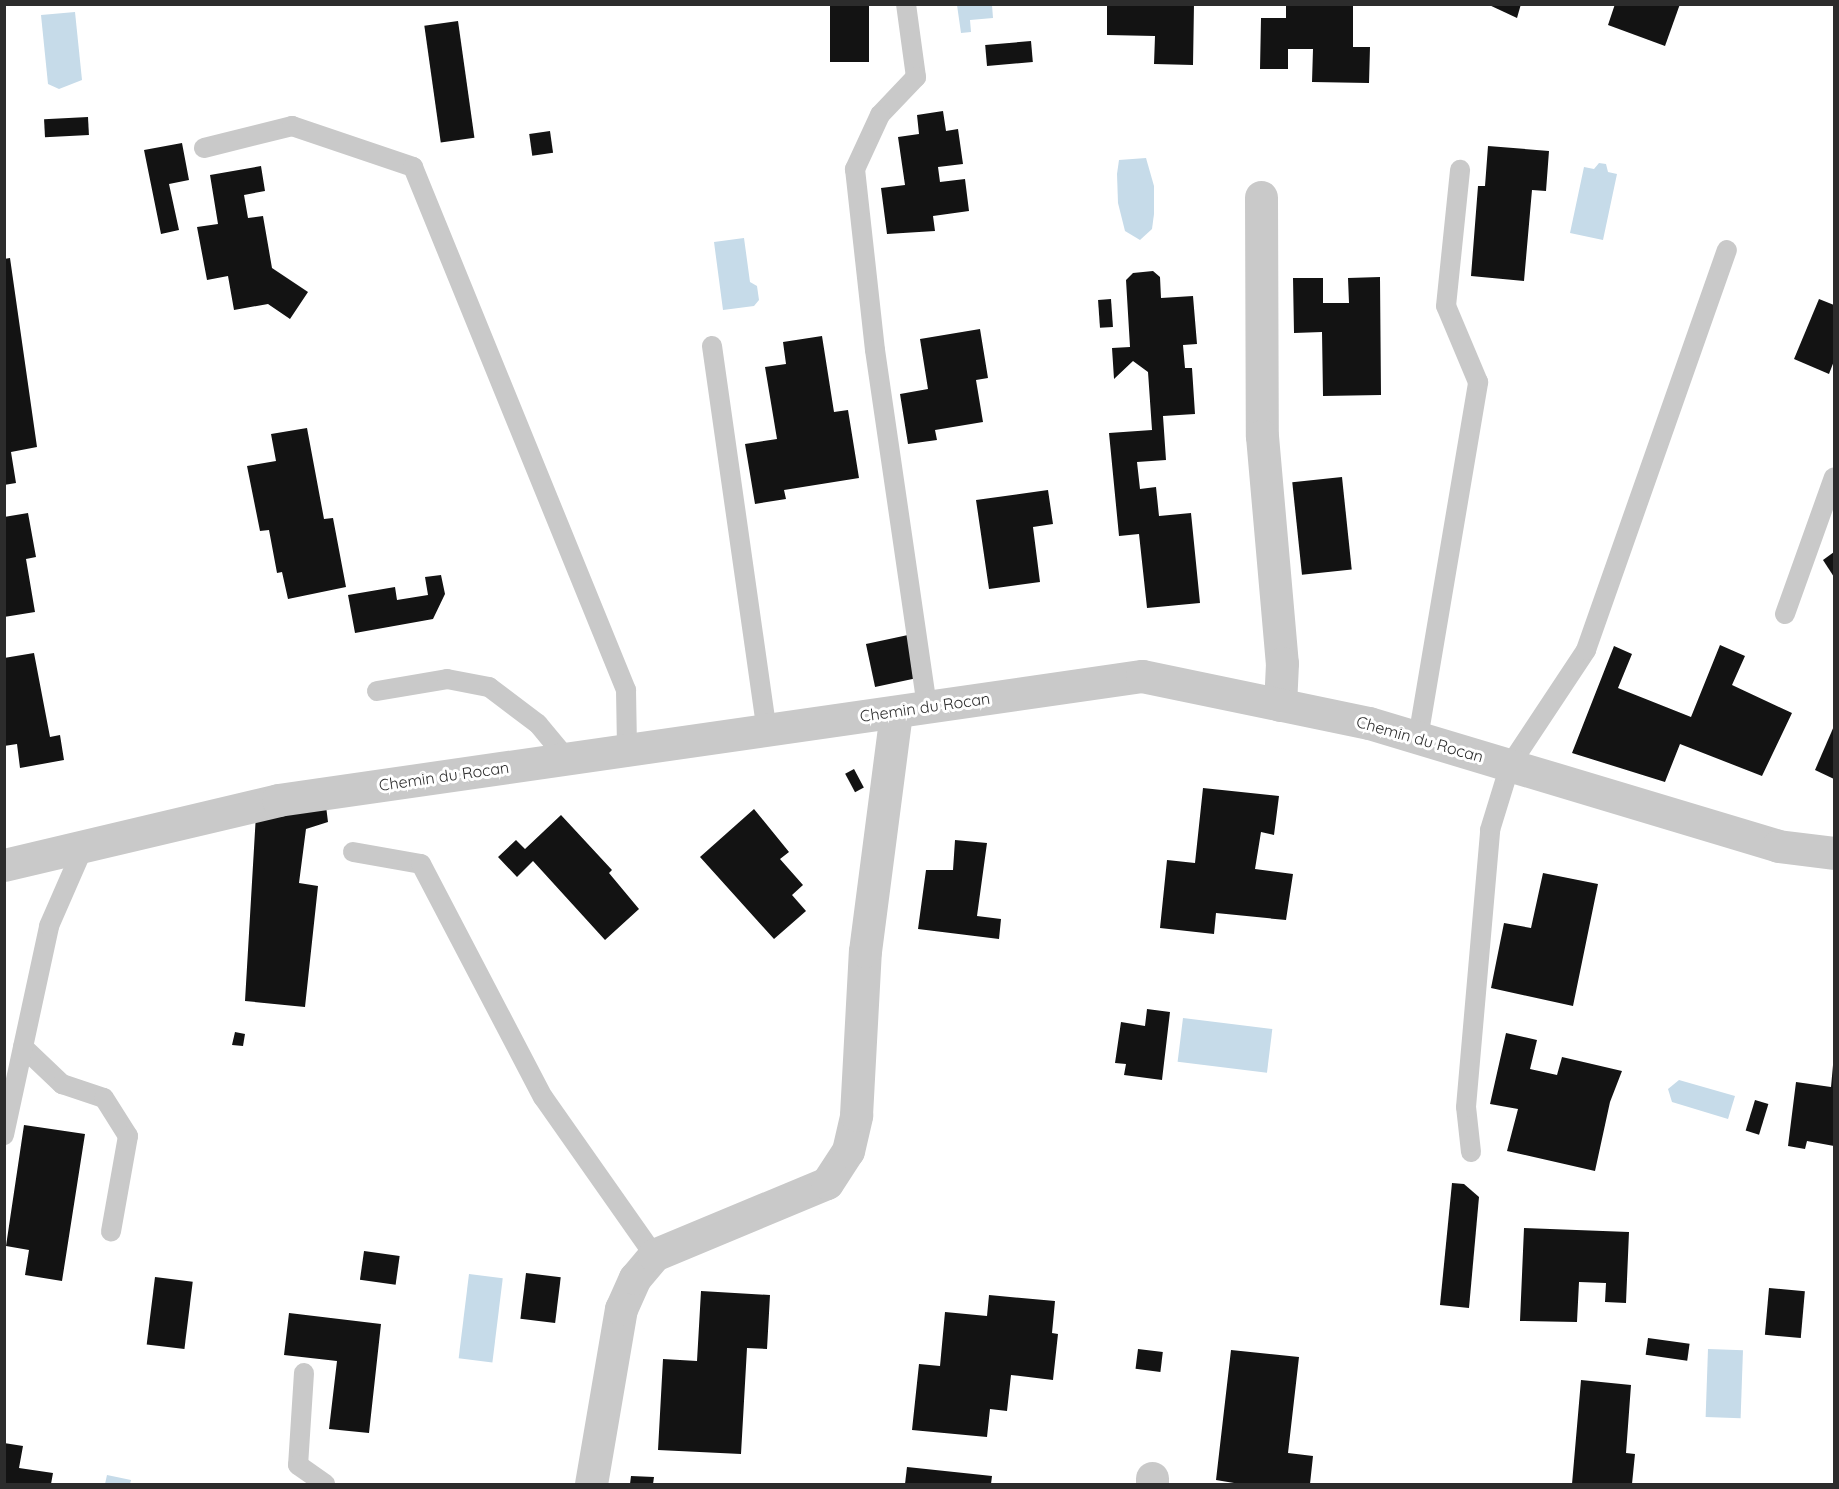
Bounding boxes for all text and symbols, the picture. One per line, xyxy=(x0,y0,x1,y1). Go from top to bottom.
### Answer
street label: Chemin du Rocan xyxy=(859,688,991,726)
street label: Chemin du Rocan xyxy=(1354,712,1486,766)
street label: Chemin du Rocan xyxy=(378,757,510,795)

